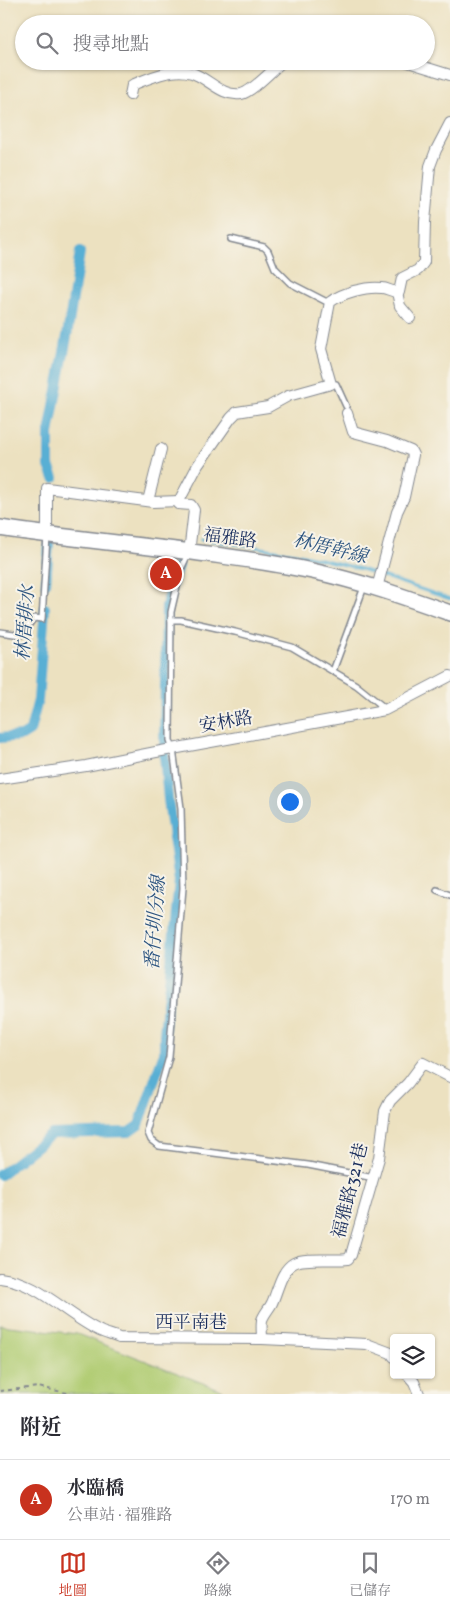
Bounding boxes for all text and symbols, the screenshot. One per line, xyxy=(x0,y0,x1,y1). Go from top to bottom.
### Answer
search box xyxy=(15,15,435,70)
icon: search xyxy=(33,29,61,57)
text: 搜尋地點 xyxy=(73,32,149,58)
street label: 福雅路 xyxy=(202,523,258,555)
water label: 林厝幹線 xyxy=(290,527,372,571)
pin: A xyxy=(150,555,182,593)
water label: 林厝排水 xyxy=(10,582,42,662)
street label: 安林路 xyxy=(197,706,255,740)
your location xyxy=(277,789,303,815)
water label: 番仔圳分線 xyxy=(140,873,172,971)
street label: 福雅路321巷 xyxy=(327,1140,375,1242)
street label: 西平南巷 xyxy=(155,1311,227,1336)
map controls xyxy=(390,1334,435,1379)
button: layers xyxy=(390,1334,435,1379)
text: 附近 xyxy=(20,1414,62,1443)
text: 水臨橋 xyxy=(67,1476,124,1502)
text: A xyxy=(30,1489,42,1511)
text: 170 m xyxy=(390,1489,430,1511)
text: 公車站 · 福雅路 xyxy=(67,1505,173,1527)
tab: 地圖 xyxy=(59,1549,87,1601)
tab: 路線 xyxy=(204,1549,232,1601)
tab: 已儲存 xyxy=(349,1549,391,1601)

